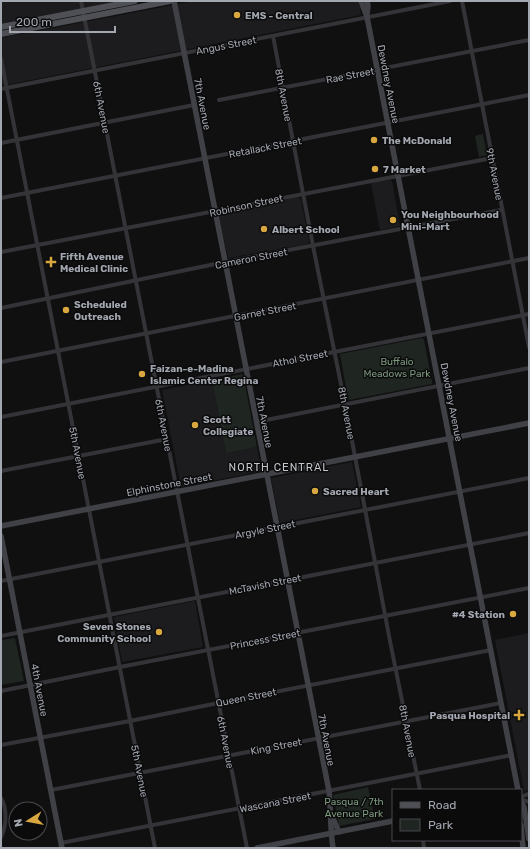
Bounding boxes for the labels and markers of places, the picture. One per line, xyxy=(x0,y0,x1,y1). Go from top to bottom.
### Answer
marker: EMS - Central xyxy=(232,10,242,20)
place label: EMS - Central xyxy=(245,10,313,22)
marker: The McDonald xyxy=(369,135,379,145)
place label: The McDonald xyxy=(382,135,452,147)
marker: 7 Market xyxy=(370,164,380,174)
place label: 7 Market xyxy=(383,164,426,176)
place label: You Neighbourhood Mini-Mart xyxy=(401,209,499,233)
marker: You Neighbourhood Mini-Mart xyxy=(388,215,398,225)
marker: Albert School xyxy=(259,224,269,234)
place label: Albert School xyxy=(272,224,340,236)
place label: Fifth Avenue Medical Clinic xyxy=(60,251,128,275)
marker: Fifth Avenue Medical Clinic xyxy=(45,256,57,268)
place label: Scheduled Outreach xyxy=(74,299,127,323)
marker: Scheduled Outreach xyxy=(61,305,71,315)
place label: Faizan-e-Madina Islamic Center Regina xyxy=(150,363,258,387)
marker: Faizan-e-Madina Islamic Center Regina xyxy=(137,369,147,379)
place label: Scott Collegiate xyxy=(203,414,254,438)
marker: Scott Collegiate xyxy=(190,420,200,430)
marker: Sacred Heart xyxy=(310,486,320,496)
place label: Sacred Heart xyxy=(323,486,389,498)
place label: #4 Station xyxy=(452,609,505,621)
marker: #4 Station xyxy=(508,609,518,619)
place label: Seven Stones Community School xyxy=(57,621,151,645)
marker: Seven Stones Community School xyxy=(154,627,164,637)
marker: Pasqua Hospital xyxy=(513,709,525,721)
place label: Pasqua Hospital xyxy=(429,710,510,722)

